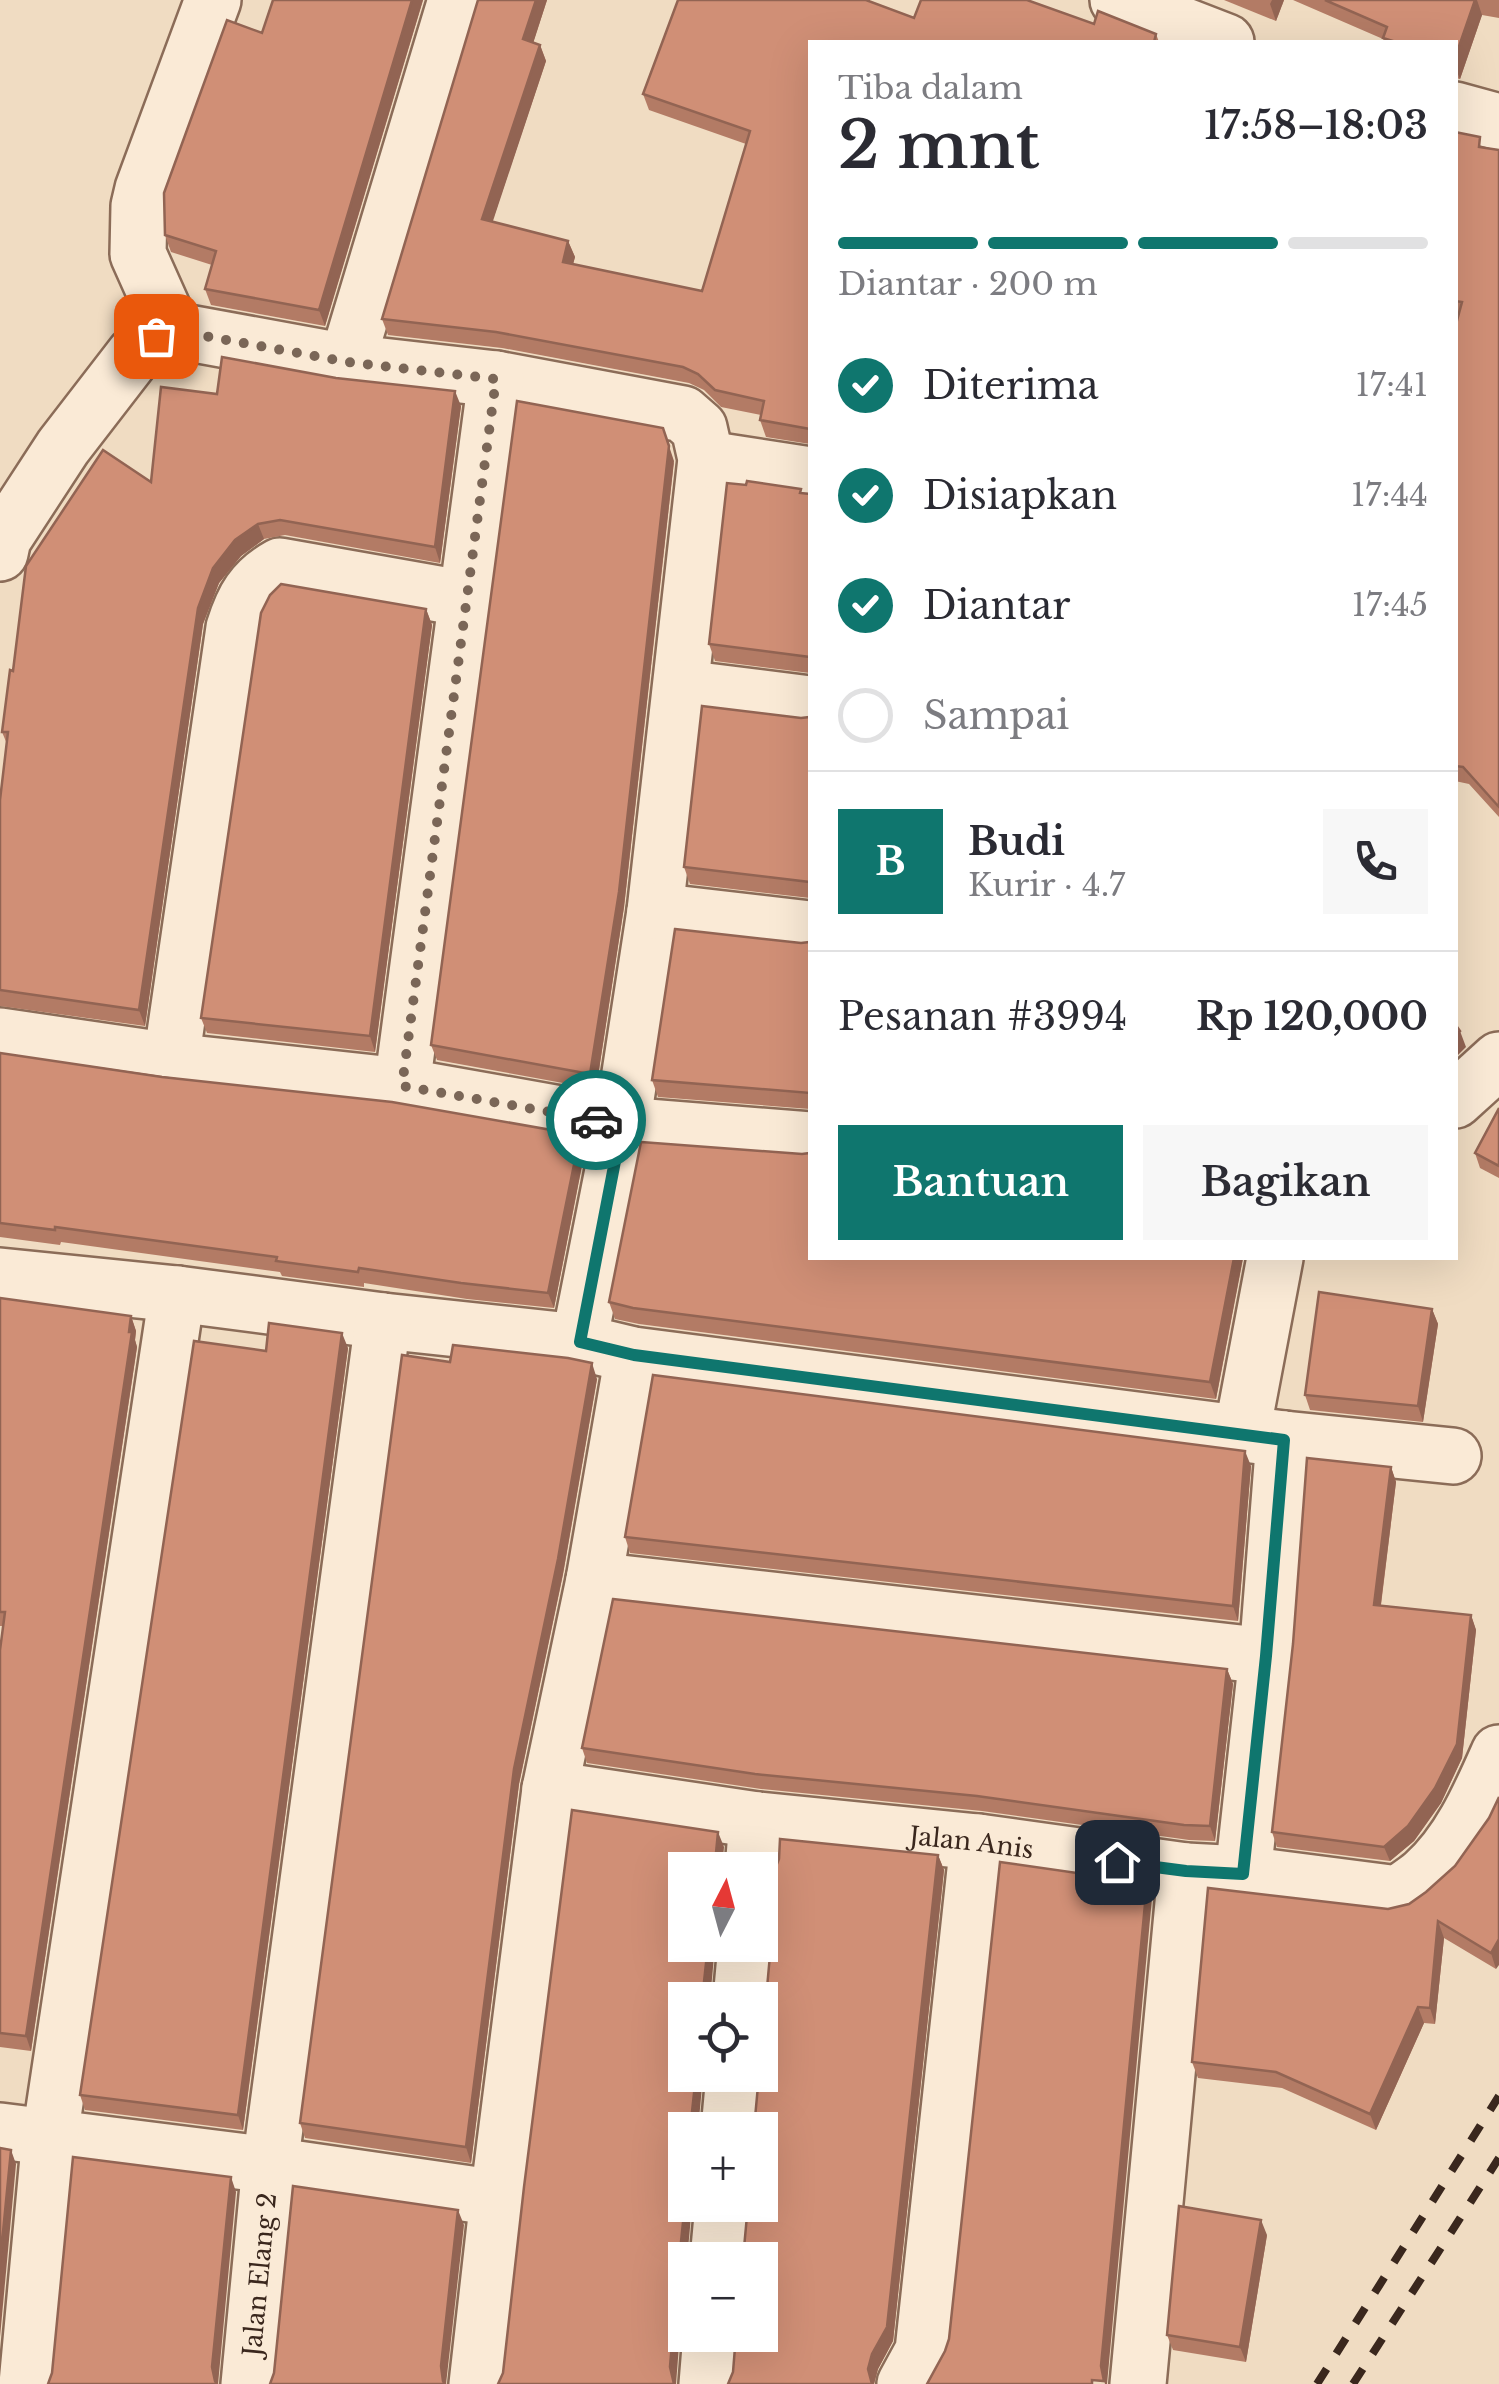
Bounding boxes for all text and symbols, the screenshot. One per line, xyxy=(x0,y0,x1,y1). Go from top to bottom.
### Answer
text: Tiba dalam xyxy=(838,68,1023,108)
text: 17:58–18:03 xyxy=(1204,102,1428,149)
text: 2 mnt xyxy=(838,105,1040,186)
text: Diantar · 200 m xyxy=(838,264,1098,304)
pin xyxy=(114,294,199,379)
icon: bag xyxy=(129,309,184,364)
icon: check xyxy=(838,358,893,413)
text: Diterima xyxy=(923,362,1099,409)
text: 17:41 xyxy=(1356,365,1428,405)
icon: check xyxy=(838,468,893,523)
text: Disiapkan xyxy=(923,472,1117,519)
text: 17:44 xyxy=(1351,475,1428,515)
icon: check xyxy=(838,578,893,633)
text: Diantar xyxy=(923,582,1070,629)
text: 17:45 xyxy=(1352,585,1428,625)
text: Sampai xyxy=(923,692,1069,739)
button: phone xyxy=(1323,809,1428,914)
text: Budi xyxy=(968,818,1065,865)
text: B xyxy=(875,838,906,885)
text: Kurir · 4.7 xyxy=(968,865,1125,905)
text: Pesanan #3994 xyxy=(838,993,1127,1040)
text: Rp 120,000 xyxy=(1196,993,1428,1040)
courier xyxy=(546,1070,646,1170)
icon: car xyxy=(569,1093,624,1148)
button: Bantuan xyxy=(838,1125,1123,1240)
button: Bagikan xyxy=(1143,1125,1428,1240)
street label: Jalan Anis xyxy=(905,1820,1036,1866)
pin xyxy=(1075,1820,1160,1905)
icon: home xyxy=(1090,1835,1145,1890)
north arrow xyxy=(668,1852,778,1962)
map controls xyxy=(668,1852,778,2352)
button: locate xyxy=(668,1982,778,2092)
button: + xyxy=(668,2112,778,2222)
street label: Jalan Elang 2 xyxy=(236,2191,283,2361)
button: − xyxy=(668,2242,778,2352)

